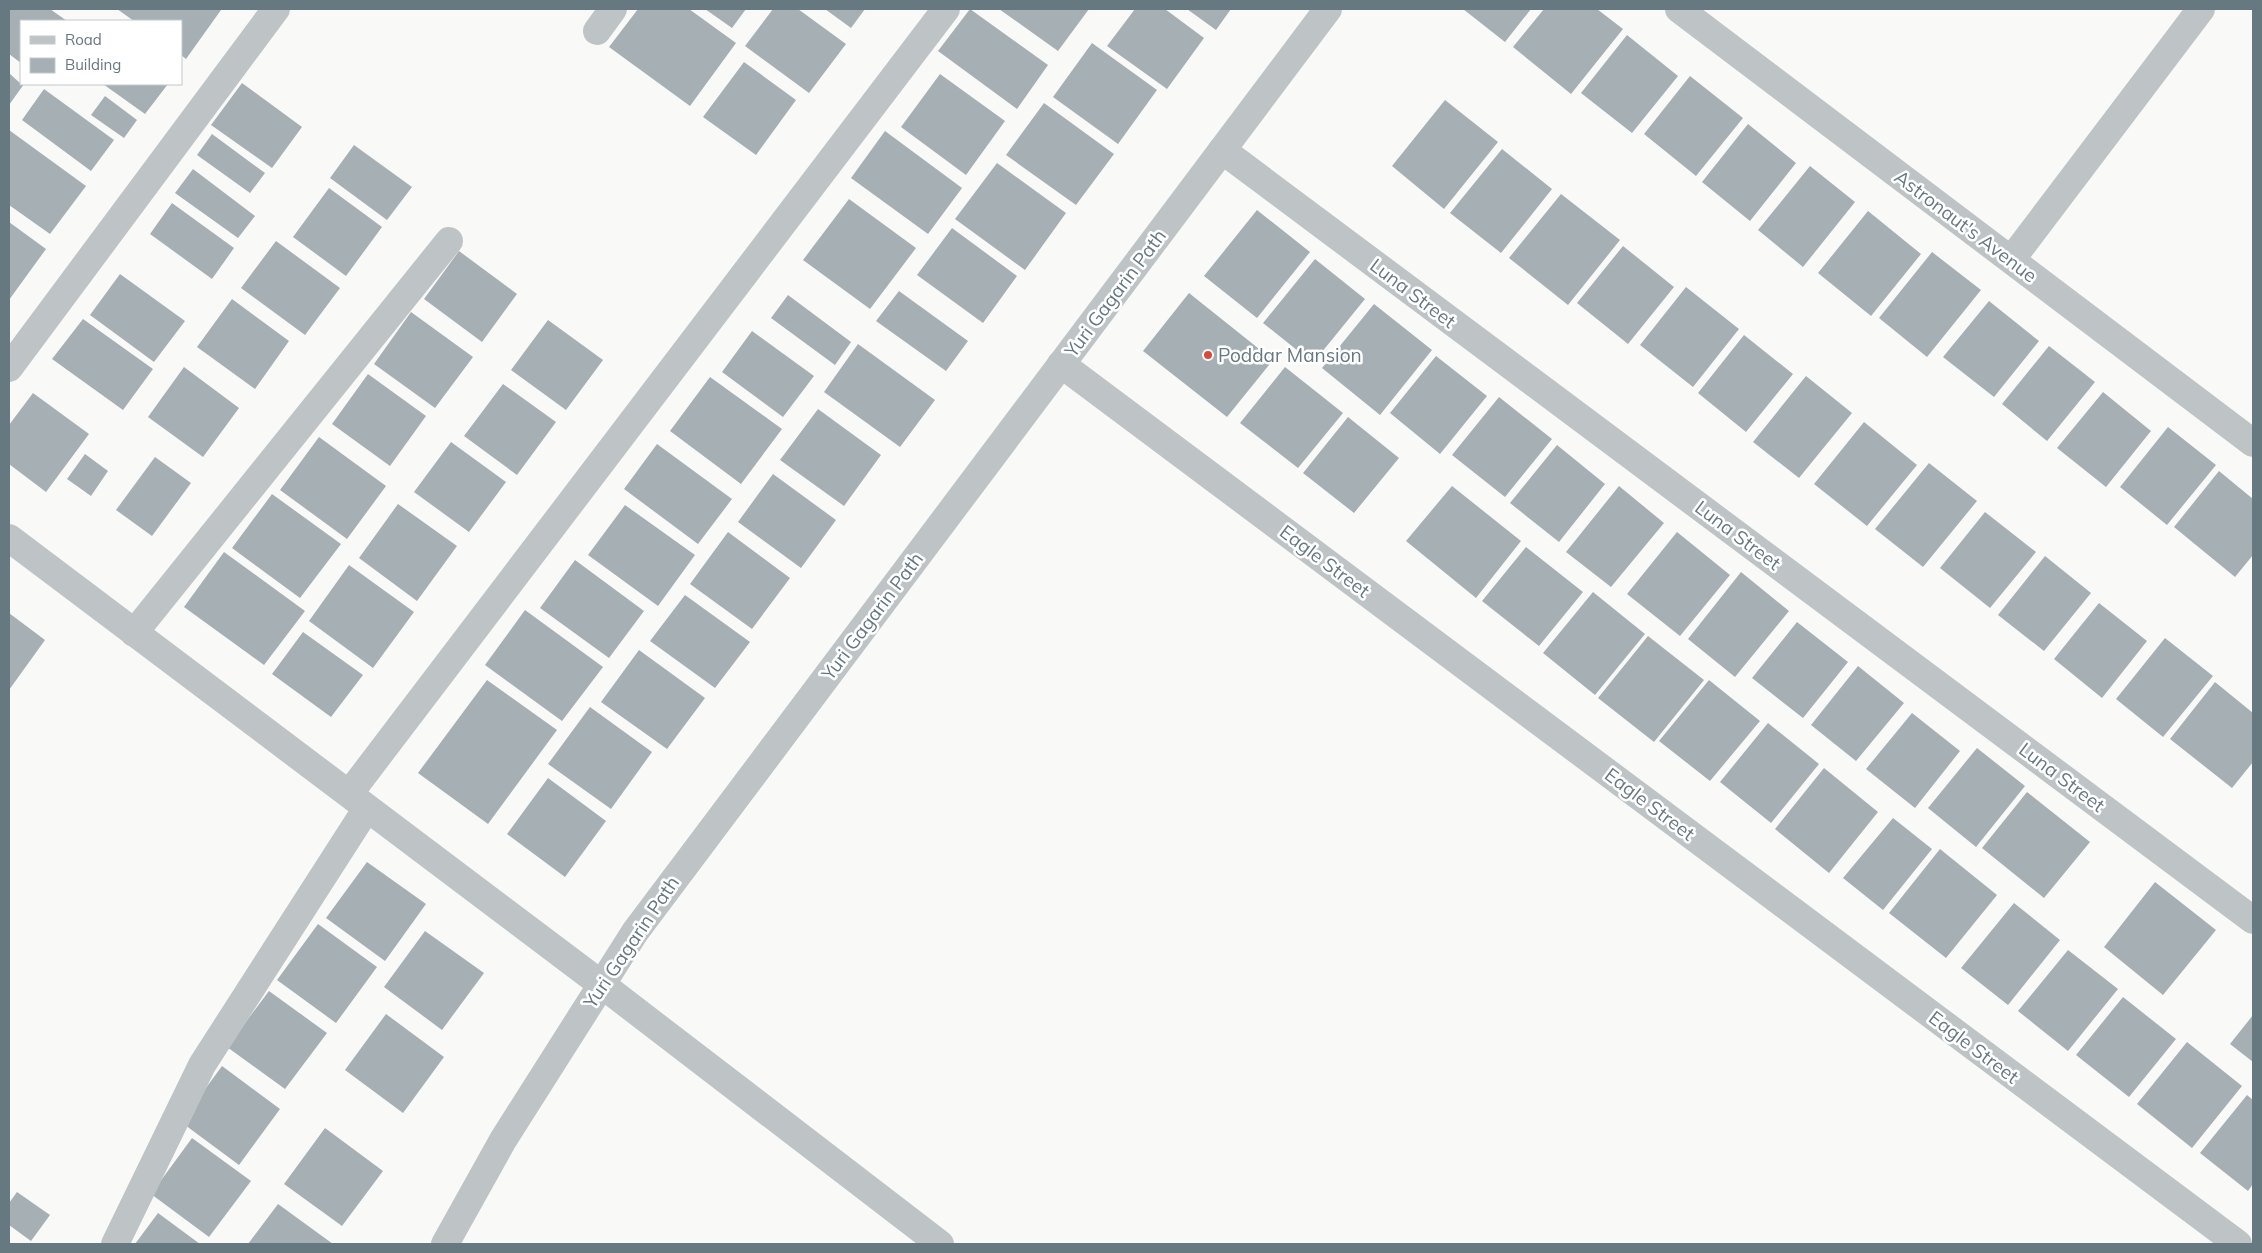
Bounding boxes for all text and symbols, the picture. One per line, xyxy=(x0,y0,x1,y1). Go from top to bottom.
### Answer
legend xyxy=(20,20,182,85)
text: Road xyxy=(65,30,102,49)
text: Building xyxy=(65,55,121,74)
street label: Astronaut's Avenue xyxy=(1890,165,2042,287)
street label: Yuri Gagarin Path xyxy=(1058,224,1171,363)
street label: Luna Street xyxy=(1365,253,1461,333)
place label: Poddar Mansion xyxy=(1218,343,1362,367)
marker: Poddar Mansion xyxy=(1202,349,1214,361)
street label: Luna Street xyxy=(1690,495,1786,575)
street label: Eagle Street xyxy=(1275,519,1375,603)
street label: Yuri Gagarin Path xyxy=(815,547,928,686)
street label: Luna Street xyxy=(2014,737,2110,817)
street label: Eagle Street xyxy=(1600,762,1700,846)
street label: Yuri Gagarin Path xyxy=(577,871,684,1013)
street label: Eagle Street xyxy=(1924,1005,2024,1089)

